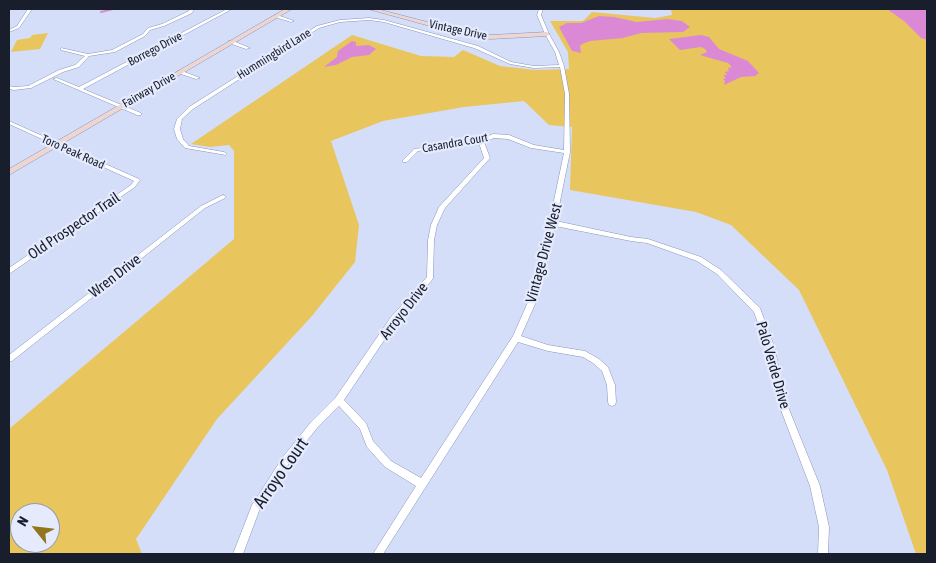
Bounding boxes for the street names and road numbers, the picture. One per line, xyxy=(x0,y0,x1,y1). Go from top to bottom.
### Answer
street label: Vintage Drive xyxy=(428,17,488,43)
street label: Hummingbird Lane xyxy=(234,25,314,83)
street label: Borrego Drive xyxy=(125,29,185,69)
street label: Fairway Drive xyxy=(120,69,178,111)
street label: Casandra Court xyxy=(421,130,489,156)
street label: Toro Peak Road xyxy=(39,132,107,172)
street label: Old Prospector Trail xyxy=(25,189,123,263)
street label: Vintage Drive West xyxy=(522,201,566,305)
street label: Wren Drive xyxy=(86,250,144,302)
street label: Arroyo Drive xyxy=(376,279,432,343)
street label: Palo Verde Drive xyxy=(752,319,794,411)
street label: Arroyo Court xyxy=(249,433,313,513)

